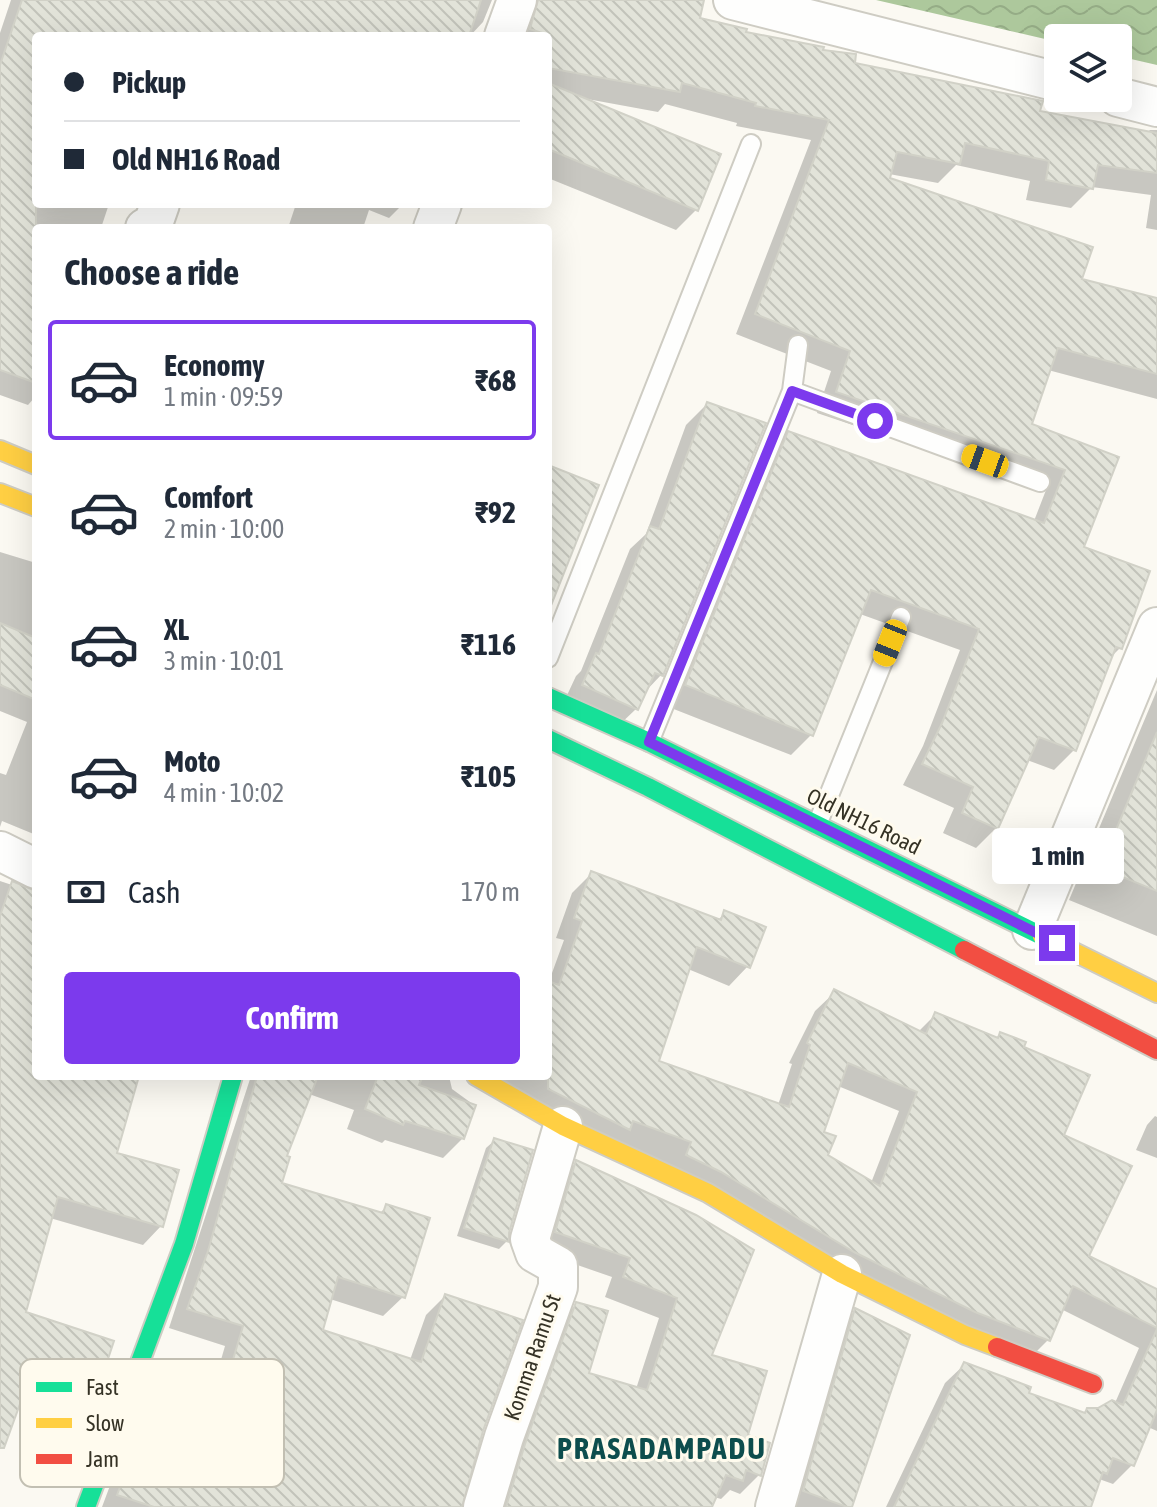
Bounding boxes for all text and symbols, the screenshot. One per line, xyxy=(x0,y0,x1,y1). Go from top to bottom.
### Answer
map controls xyxy=(1044,24,1132,112)
button: layers xyxy=(1044,24,1132,112)
text: Pickup xyxy=(112,65,186,99)
text: Old NH16 Road xyxy=(112,142,280,176)
text: Choose a ride xyxy=(64,251,239,293)
icon: car xyxy=(68,344,140,416)
text: Economy xyxy=(164,348,265,382)
text: ₹68 xyxy=(475,363,516,397)
text: 1 min · 09:59 xyxy=(164,382,283,412)
route start xyxy=(857,403,893,439)
car xyxy=(958,442,1012,480)
icon: car xyxy=(68,476,140,548)
text: Comfort xyxy=(164,480,253,514)
text: ₹92 xyxy=(475,495,516,529)
text: 2 min · 10:00 xyxy=(164,514,284,544)
icon: car xyxy=(68,608,140,680)
text: XL xyxy=(164,612,189,646)
car xyxy=(870,616,910,670)
text: ₹116 xyxy=(461,627,516,661)
text: 3 min · 10:01 xyxy=(164,646,284,676)
icon: car xyxy=(68,740,140,812)
text: Moto xyxy=(164,744,221,778)
text: ₹105 xyxy=(461,759,516,793)
text: 4 min · 10:02 xyxy=(164,778,284,808)
street label: Old NH16 Road xyxy=(803,782,925,860)
callout: 1 min xyxy=(991,827,1123,883)
text: 1 min xyxy=(1031,841,1085,871)
icon: cash xyxy=(64,870,108,914)
text: Cash xyxy=(128,875,181,909)
text: 170 m xyxy=(461,877,520,907)
route end xyxy=(1039,925,1075,961)
button: Confirm xyxy=(64,972,520,1064)
street label: Komma Ramu St xyxy=(498,1290,566,1424)
legend xyxy=(20,1359,284,1487)
text: Fast xyxy=(86,1374,119,1400)
text: Slow xyxy=(86,1410,124,1436)
district label: PRASADAMPADU xyxy=(557,1431,767,1465)
text: Jam xyxy=(86,1446,119,1472)

